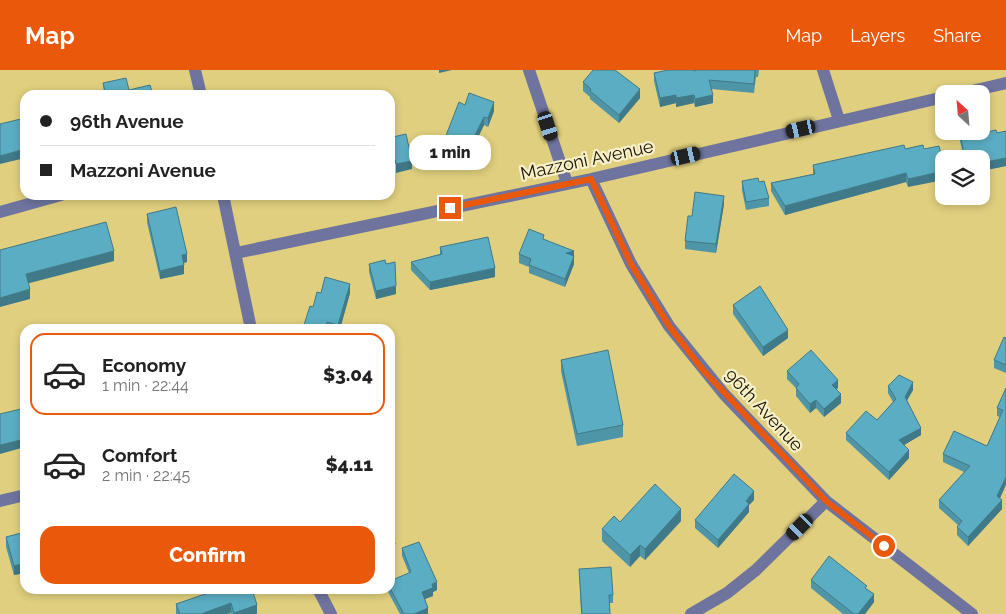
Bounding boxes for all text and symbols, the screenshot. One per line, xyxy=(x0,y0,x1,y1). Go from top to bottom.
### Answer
text: Map xyxy=(25,21,75,50)
text: Map xyxy=(786,25,822,46)
text: Layers xyxy=(850,25,905,46)
text: Share xyxy=(933,25,981,46)
north arrow xyxy=(935,85,990,140)
map controls xyxy=(935,85,990,205)
car xyxy=(536,109,559,143)
text: 96th Avenue xyxy=(70,110,184,132)
car xyxy=(784,118,817,140)
street label: Mazzoni Avenue xyxy=(519,135,656,184)
callout: 1 min xyxy=(409,136,491,170)
text: 1 min xyxy=(429,143,471,162)
car xyxy=(669,145,702,167)
button: layers xyxy=(935,150,990,205)
text: Mazzoni Avenue xyxy=(70,159,216,181)
route end xyxy=(439,197,461,219)
icon: car xyxy=(42,352,87,397)
text: Economy xyxy=(102,354,186,376)
text: $3.04 xyxy=(323,363,373,385)
street label: 96th Avenue xyxy=(721,364,808,456)
text: 1 min · 22:44 xyxy=(102,376,189,395)
icon: car xyxy=(42,442,87,487)
text: Comfort xyxy=(102,444,177,466)
text: $4.11 xyxy=(326,453,373,475)
text: 2 min · 22:45 xyxy=(102,466,190,485)
car xyxy=(784,511,815,543)
button: Confirm xyxy=(40,526,375,584)
route start xyxy=(873,535,895,557)

